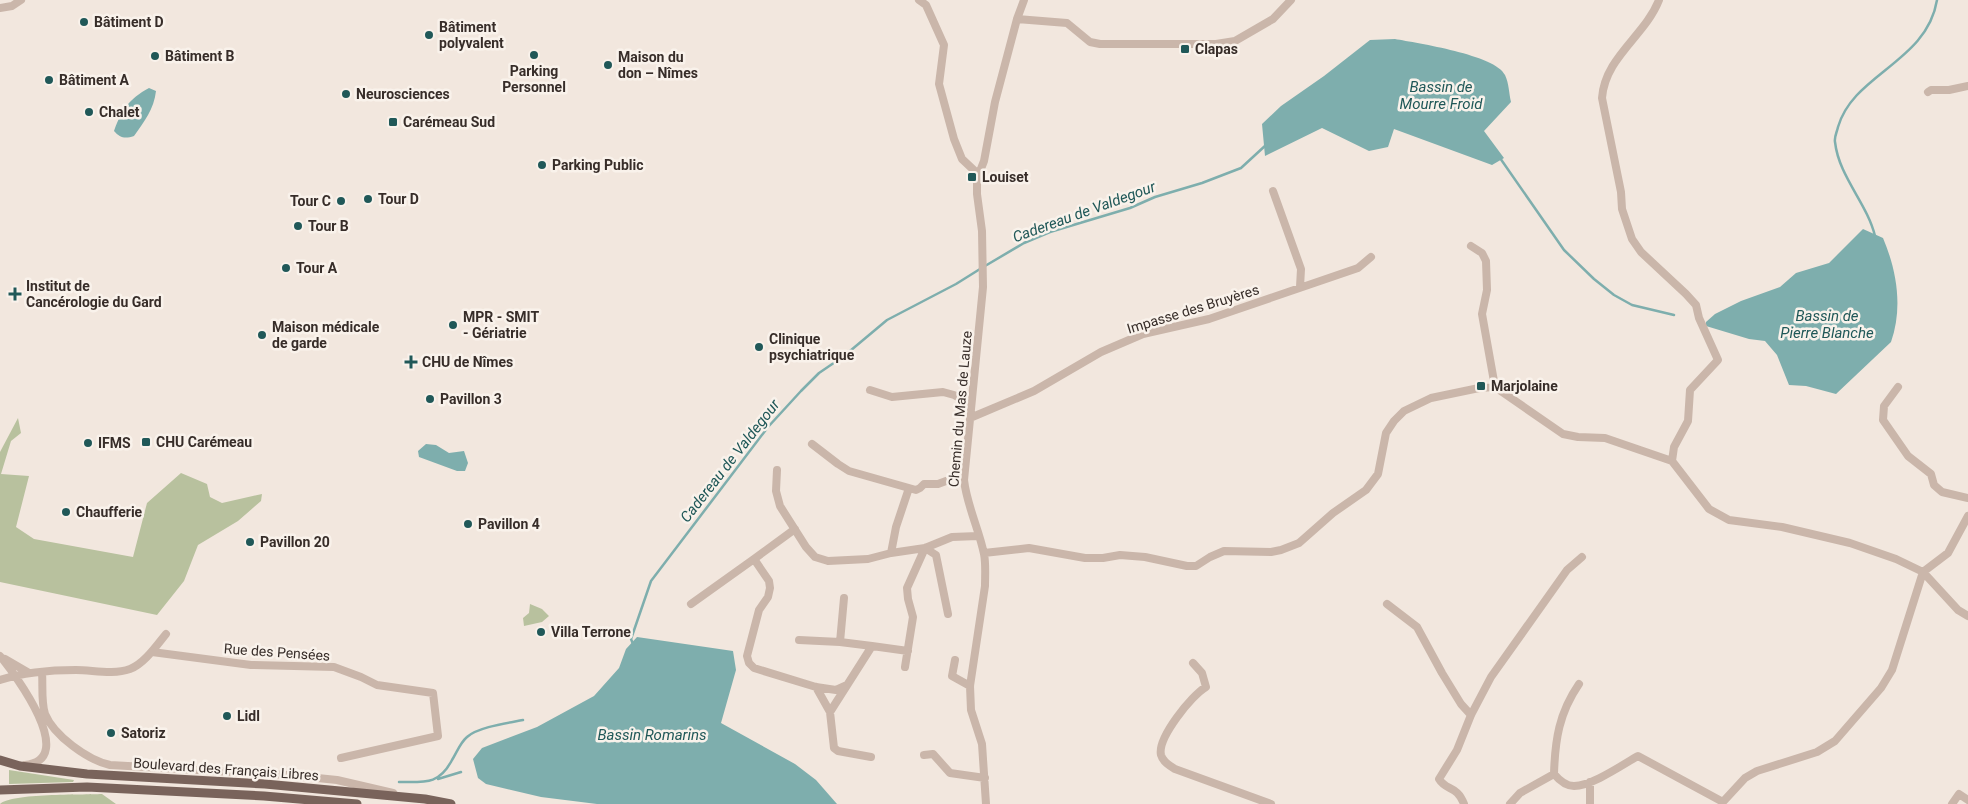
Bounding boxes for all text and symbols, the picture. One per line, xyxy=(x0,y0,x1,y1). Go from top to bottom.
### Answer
place label: Bâtiment D xyxy=(94,14,164,30)
marker: Bâtiment D xyxy=(78,16,90,28)
place label: Bâtiment polyvalent xyxy=(439,19,504,51)
marker: Bâtiment polyvalent xyxy=(423,29,435,41)
place label: Clapas xyxy=(1195,41,1238,57)
marker: Clapas xyxy=(1179,43,1191,55)
place label: Bâtiment B xyxy=(165,48,235,64)
marker: Parking Personnel xyxy=(528,49,540,61)
place label: Maison du don – Nîmes xyxy=(618,49,698,81)
marker: Bâtiment B xyxy=(149,50,161,62)
marker: Maison du don – Nîmes xyxy=(602,59,614,71)
place label: Parking Personnel xyxy=(502,63,566,95)
place label: Bâtiment A xyxy=(59,72,130,88)
marker: Bâtiment A xyxy=(43,74,55,86)
water label: Bassin de Mourre Froid xyxy=(1400,78,1483,113)
place label: Neurosciences xyxy=(356,86,450,102)
marker: Neurosciences xyxy=(340,88,352,100)
place label: Chalet xyxy=(99,104,140,120)
marker: Chalet xyxy=(83,106,95,118)
place label: Carémeau Sud xyxy=(403,114,495,130)
marker: Carémeau Sud xyxy=(387,116,399,128)
place label: Parking Public xyxy=(552,157,644,173)
marker: Parking Public xyxy=(536,159,548,171)
place label: Louiset xyxy=(982,169,1029,185)
marker: Louiset xyxy=(966,171,978,183)
water label: Cadereau de Valdegour xyxy=(1010,177,1159,246)
place label: Tour D xyxy=(378,191,419,207)
place label: Tour C xyxy=(290,193,331,209)
marker: Tour D xyxy=(362,193,374,205)
marker: Tour C xyxy=(335,195,347,207)
place label: Tour B xyxy=(308,218,349,234)
marker: Tour B xyxy=(292,220,304,232)
place label: Tour A xyxy=(296,260,338,276)
marker: Tour A xyxy=(280,262,292,274)
place label: Institut de Cancérologie du Gard xyxy=(26,278,162,310)
street label: Impasse des Bruyères xyxy=(1125,281,1261,337)
marker: Institut de Cancérologie du Gard xyxy=(8,287,22,301)
water label: Bassin de Pierre Blanche xyxy=(1780,307,1874,342)
place label: MPR - SMIT - Gériatrie xyxy=(463,309,539,341)
place label: Maison médicale de garde xyxy=(272,319,380,351)
marker: MPR - SMIT - Gériatrie xyxy=(447,319,459,331)
marker: Maison médicale de garde xyxy=(256,329,268,341)
street label: Chemin du Mas de Lauze xyxy=(945,330,975,488)
place label: Clinique psychiatrique xyxy=(769,331,855,363)
marker: Clinique psychiatrique xyxy=(753,341,765,353)
place label: CHU de Nîmes xyxy=(422,354,513,370)
marker: CHU de Nîmes xyxy=(404,355,418,369)
place label: Marjolaine xyxy=(1491,378,1558,394)
marker: Marjolaine xyxy=(1475,380,1487,392)
place label: Pavillon 3 xyxy=(440,391,502,407)
marker: Pavillon 3 xyxy=(424,393,436,405)
water label: Cadereau de Valdegour xyxy=(677,395,784,526)
place label: CHU Carémeau xyxy=(156,434,252,450)
place label: IFMS xyxy=(98,435,131,451)
marker: CHU Carémeau xyxy=(140,436,152,448)
marker: IFMS xyxy=(82,437,94,449)
place label: Chaufferie xyxy=(76,504,143,520)
marker: Chaufferie xyxy=(60,506,72,518)
place label: Pavillon 4 xyxy=(478,516,540,532)
marker: Pavillon 4 xyxy=(462,518,474,530)
place label: Pavillon 20 xyxy=(260,534,330,550)
marker: Pavillon 20 xyxy=(244,536,256,548)
place label: Villa Terrone xyxy=(551,624,631,640)
marker: Villa Terrone xyxy=(535,626,547,638)
street label: Rue des Pensées xyxy=(223,640,331,664)
place label: Lidl xyxy=(237,708,260,724)
marker: Lidl xyxy=(221,710,233,722)
place label: Satoriz xyxy=(121,725,166,741)
water label: Bassin Romarins xyxy=(597,726,707,744)
marker: Satoriz xyxy=(105,727,117,739)
street label: Boulevard des Français Libres xyxy=(133,755,319,783)

